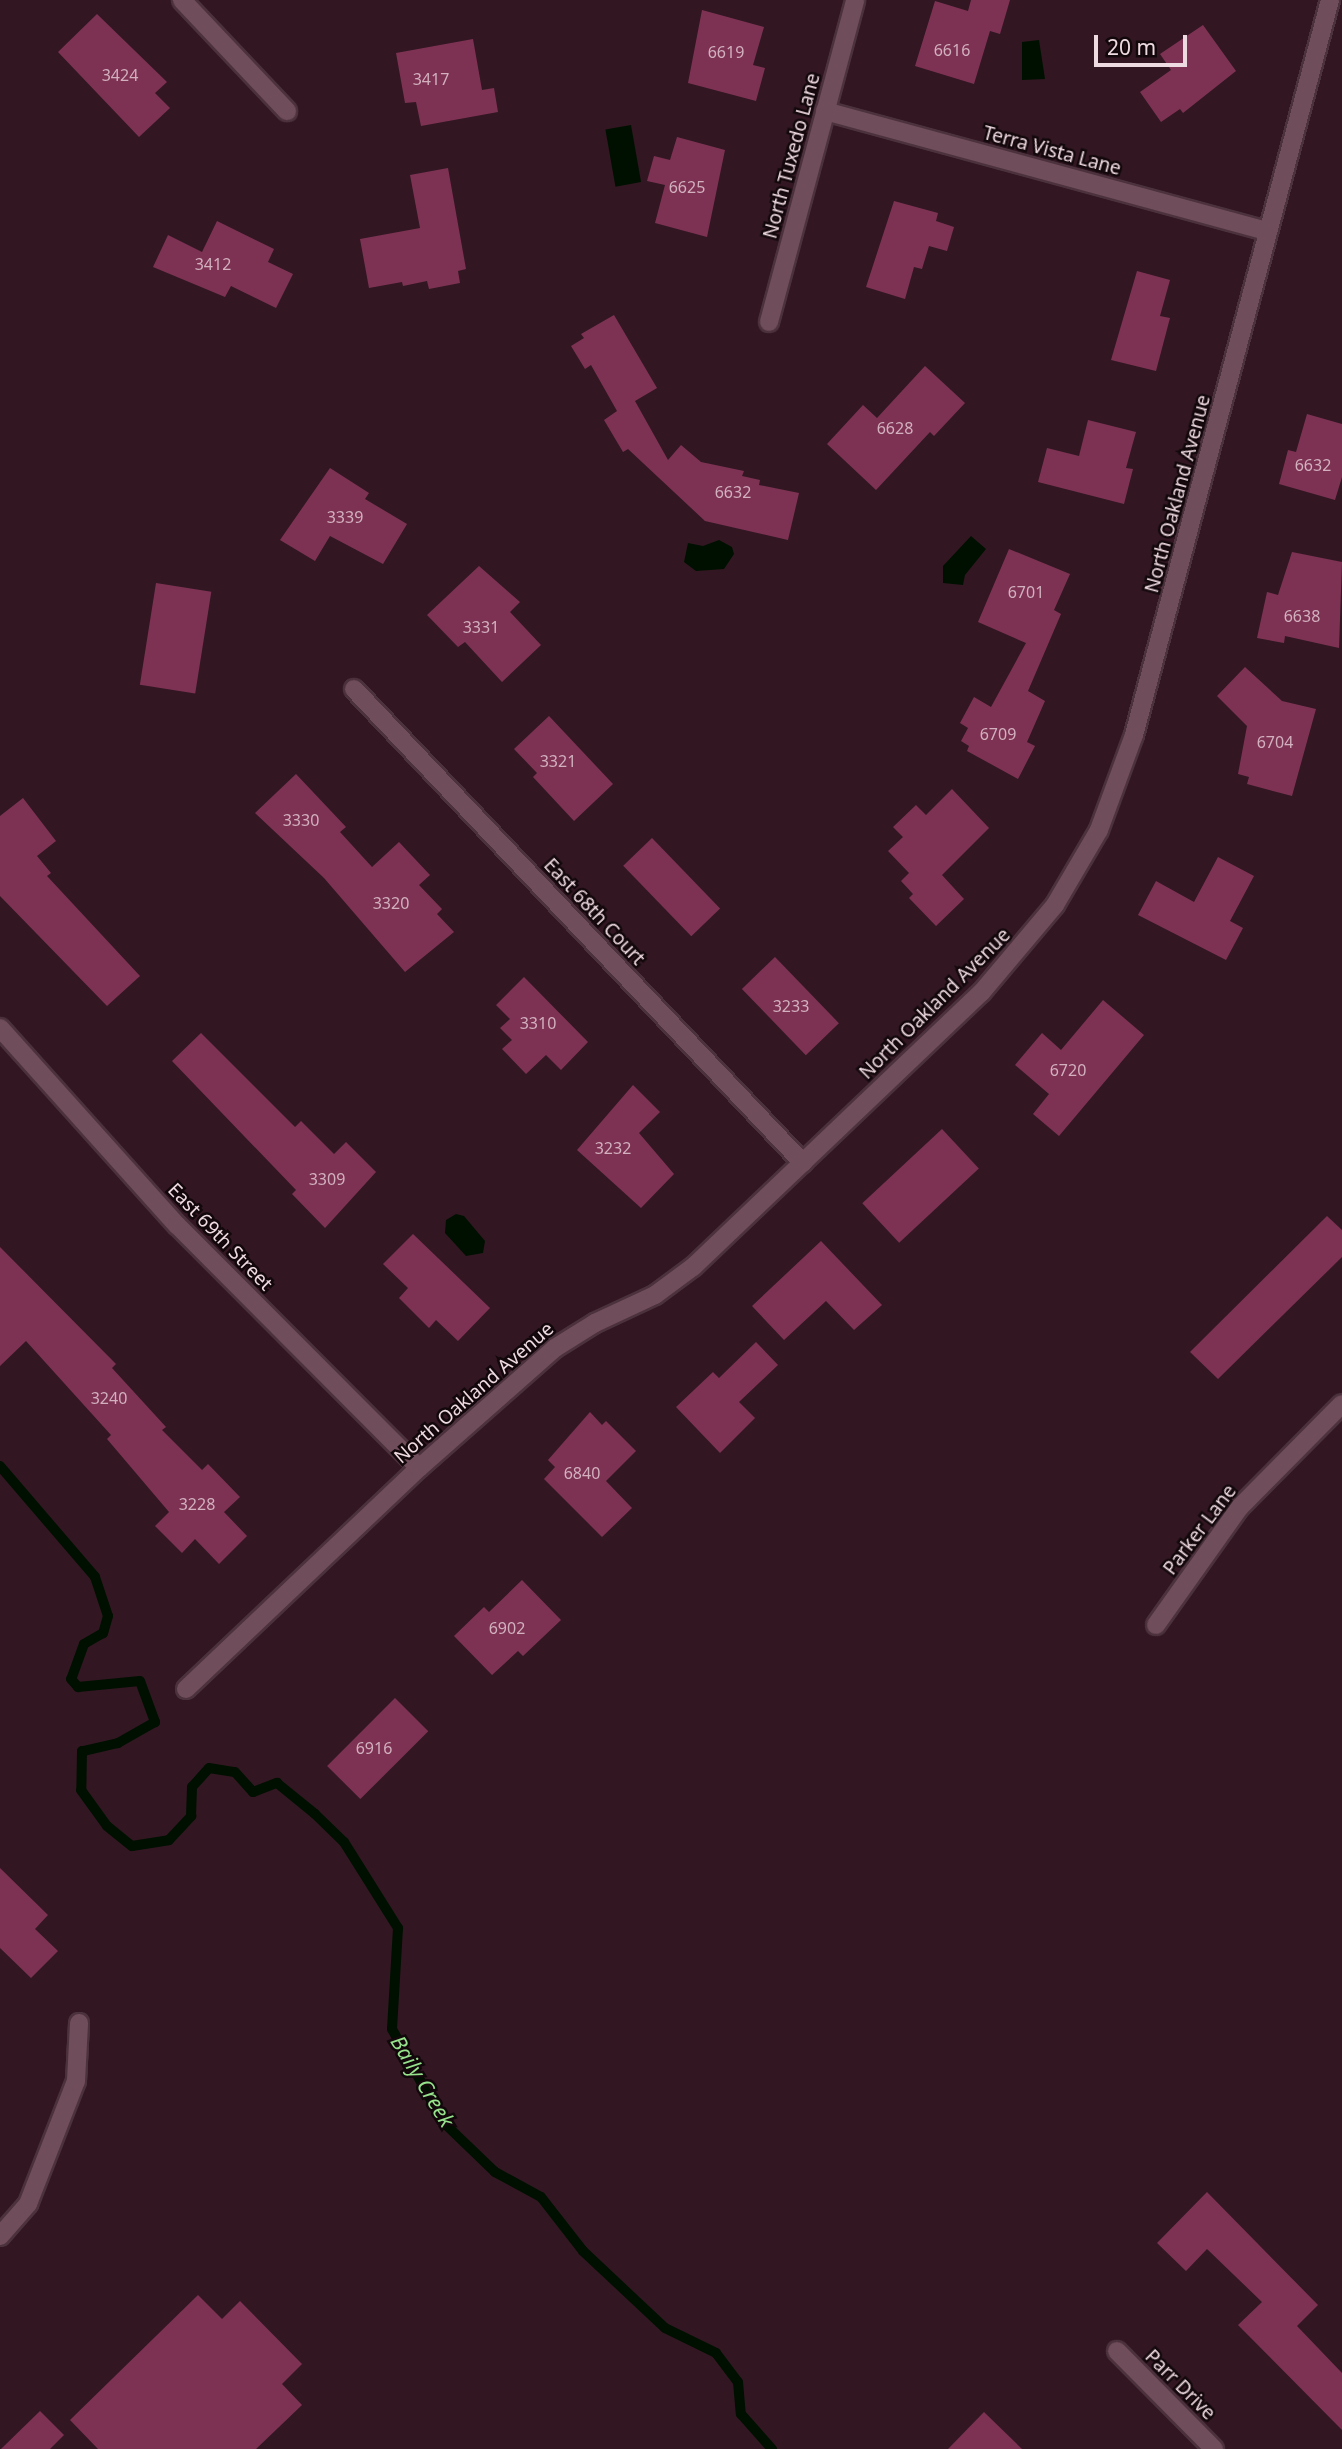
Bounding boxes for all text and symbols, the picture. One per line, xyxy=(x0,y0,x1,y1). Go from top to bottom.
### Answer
scale bar xyxy=(1097,21,1190,65)
text: 20 m xyxy=(1107,33,1156,61)
house number: 6616 xyxy=(934,40,970,60)
house number: 6619 xyxy=(708,42,744,62)
house number: 3424 xyxy=(102,65,138,85)
house number: 3417 xyxy=(413,69,449,89)
street label: North Tuxedo Lane xyxy=(759,71,825,241)
street label: Terra Vista Lane xyxy=(981,122,1123,180)
house number: 6625 xyxy=(669,177,705,197)
house number: 3412 xyxy=(195,254,231,274)
street label: North Oakland Avenue xyxy=(1141,393,1215,595)
house number: 6628 xyxy=(877,418,913,438)
house number: 6632 xyxy=(1295,455,1331,475)
house number: 6632 xyxy=(715,482,751,502)
house number: 3339 xyxy=(327,507,363,527)
house number: 6701 xyxy=(1008,582,1044,602)
house number: 6638 xyxy=(1284,606,1320,626)
house number: 3331 xyxy=(463,617,499,637)
house number: 6709 xyxy=(980,724,1016,744)
house number: 6704 xyxy=(1257,732,1293,752)
house number: 3321 xyxy=(540,751,576,771)
house number: 3330 xyxy=(283,810,319,830)
street label: East 68th Court xyxy=(539,854,649,970)
house number: 3320 xyxy=(373,893,409,913)
street label: North Oakland Avenue xyxy=(855,924,1015,1084)
house number: 3233 xyxy=(773,996,809,1016)
house number: 3310 xyxy=(520,1013,556,1033)
house number: 6720 xyxy=(1050,1060,1086,1080)
house number: 3232 xyxy=(595,1138,631,1158)
house number: 3309 xyxy=(309,1169,345,1189)
street label: East 69th Street xyxy=(163,1179,277,1295)
street label: North Oakland Avenue xyxy=(390,1318,558,1468)
house number: 3240 xyxy=(91,1388,127,1408)
house number: 6840 xyxy=(564,1463,600,1483)
street label: Parker Lane xyxy=(1159,1481,1241,1579)
house number: 3228 xyxy=(179,1494,215,1514)
house number: 6902 xyxy=(489,1618,525,1638)
house number: 6916 xyxy=(356,1738,392,1758)
water label: Baily Creek xyxy=(386,2031,460,2131)
street label: Parr Drive xyxy=(1140,2345,1220,2425)

